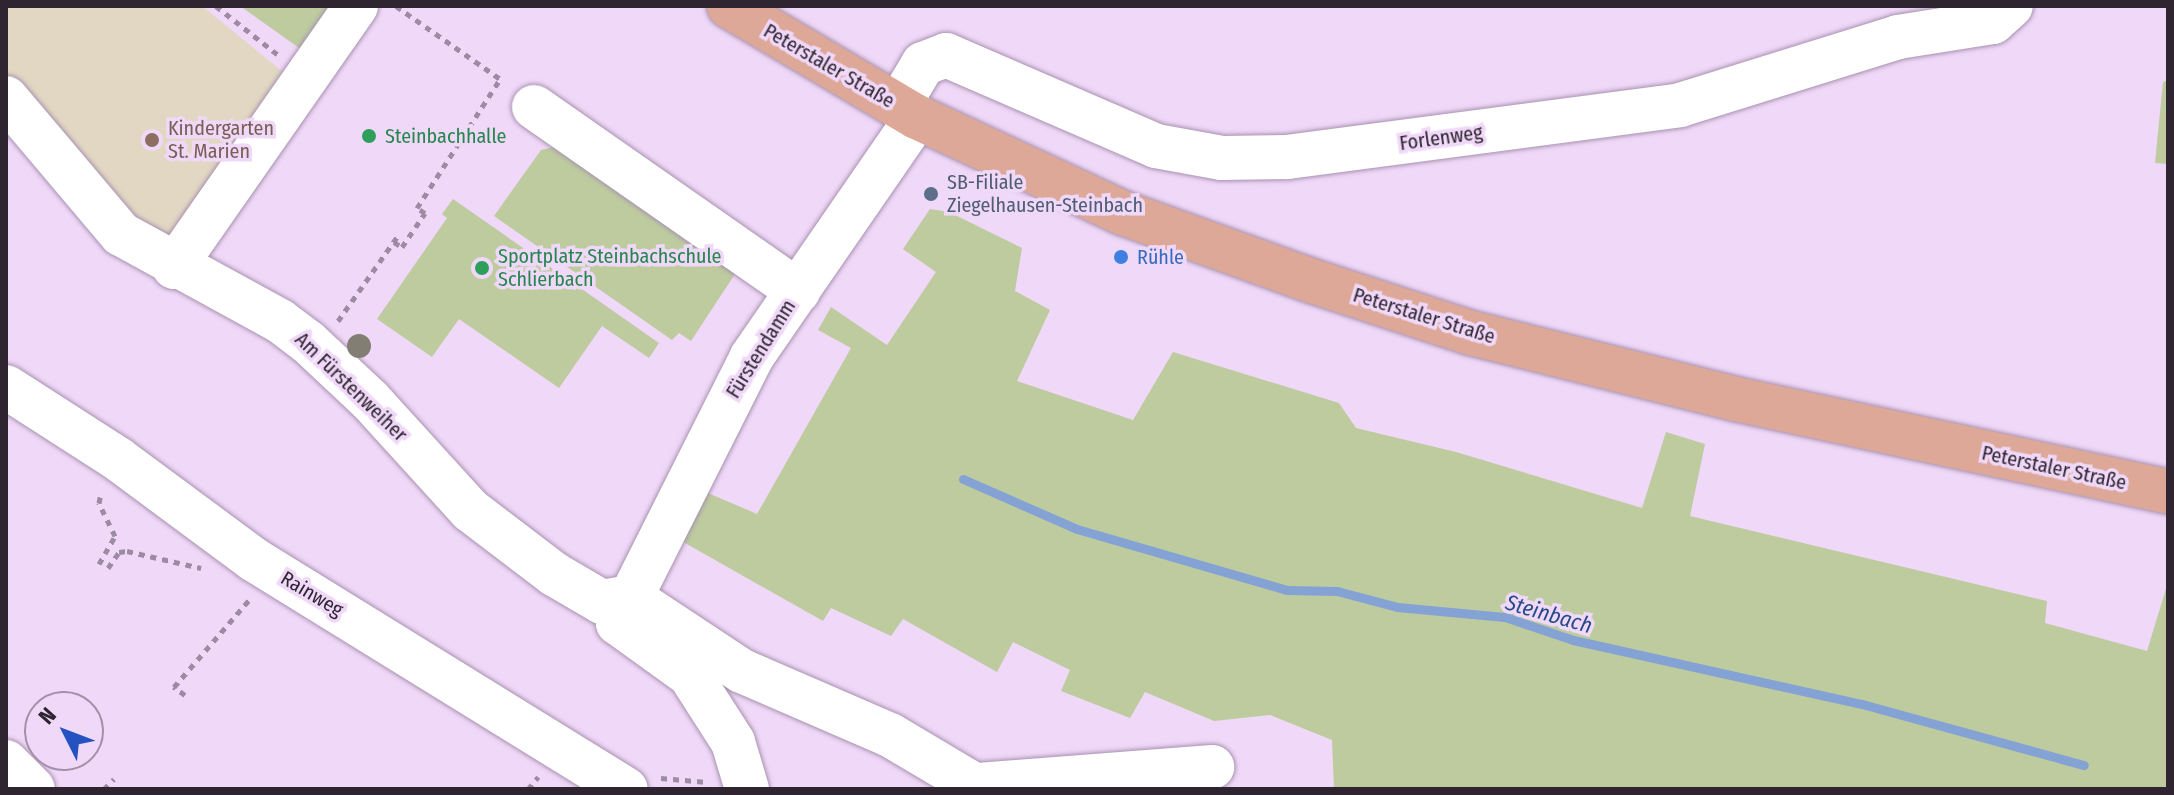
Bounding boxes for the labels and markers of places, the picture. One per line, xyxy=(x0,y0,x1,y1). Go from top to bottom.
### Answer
place label: Kindergarten St. Marien xyxy=(168,116,274,163)
place label: Steinbachhalle xyxy=(385,124,506,148)
marker: Steinbachhalle xyxy=(360,127,378,145)
marker: Kindergarten St. Marien xyxy=(143,131,161,149)
place label: SB-Filiale Ziegelhausen-Steinbach xyxy=(947,170,1143,217)
marker: SB-Filiale Ziegelhausen-Steinbach xyxy=(922,185,940,203)
place label: Sportplatz Steinbachschule Schlierbach xyxy=(498,244,721,291)
place label: Rühle xyxy=(1137,245,1184,269)
marker: Rühle xyxy=(1112,248,1130,266)
marker: Sportplatz Steinbachschule Schlierbach xyxy=(473,259,491,277)

